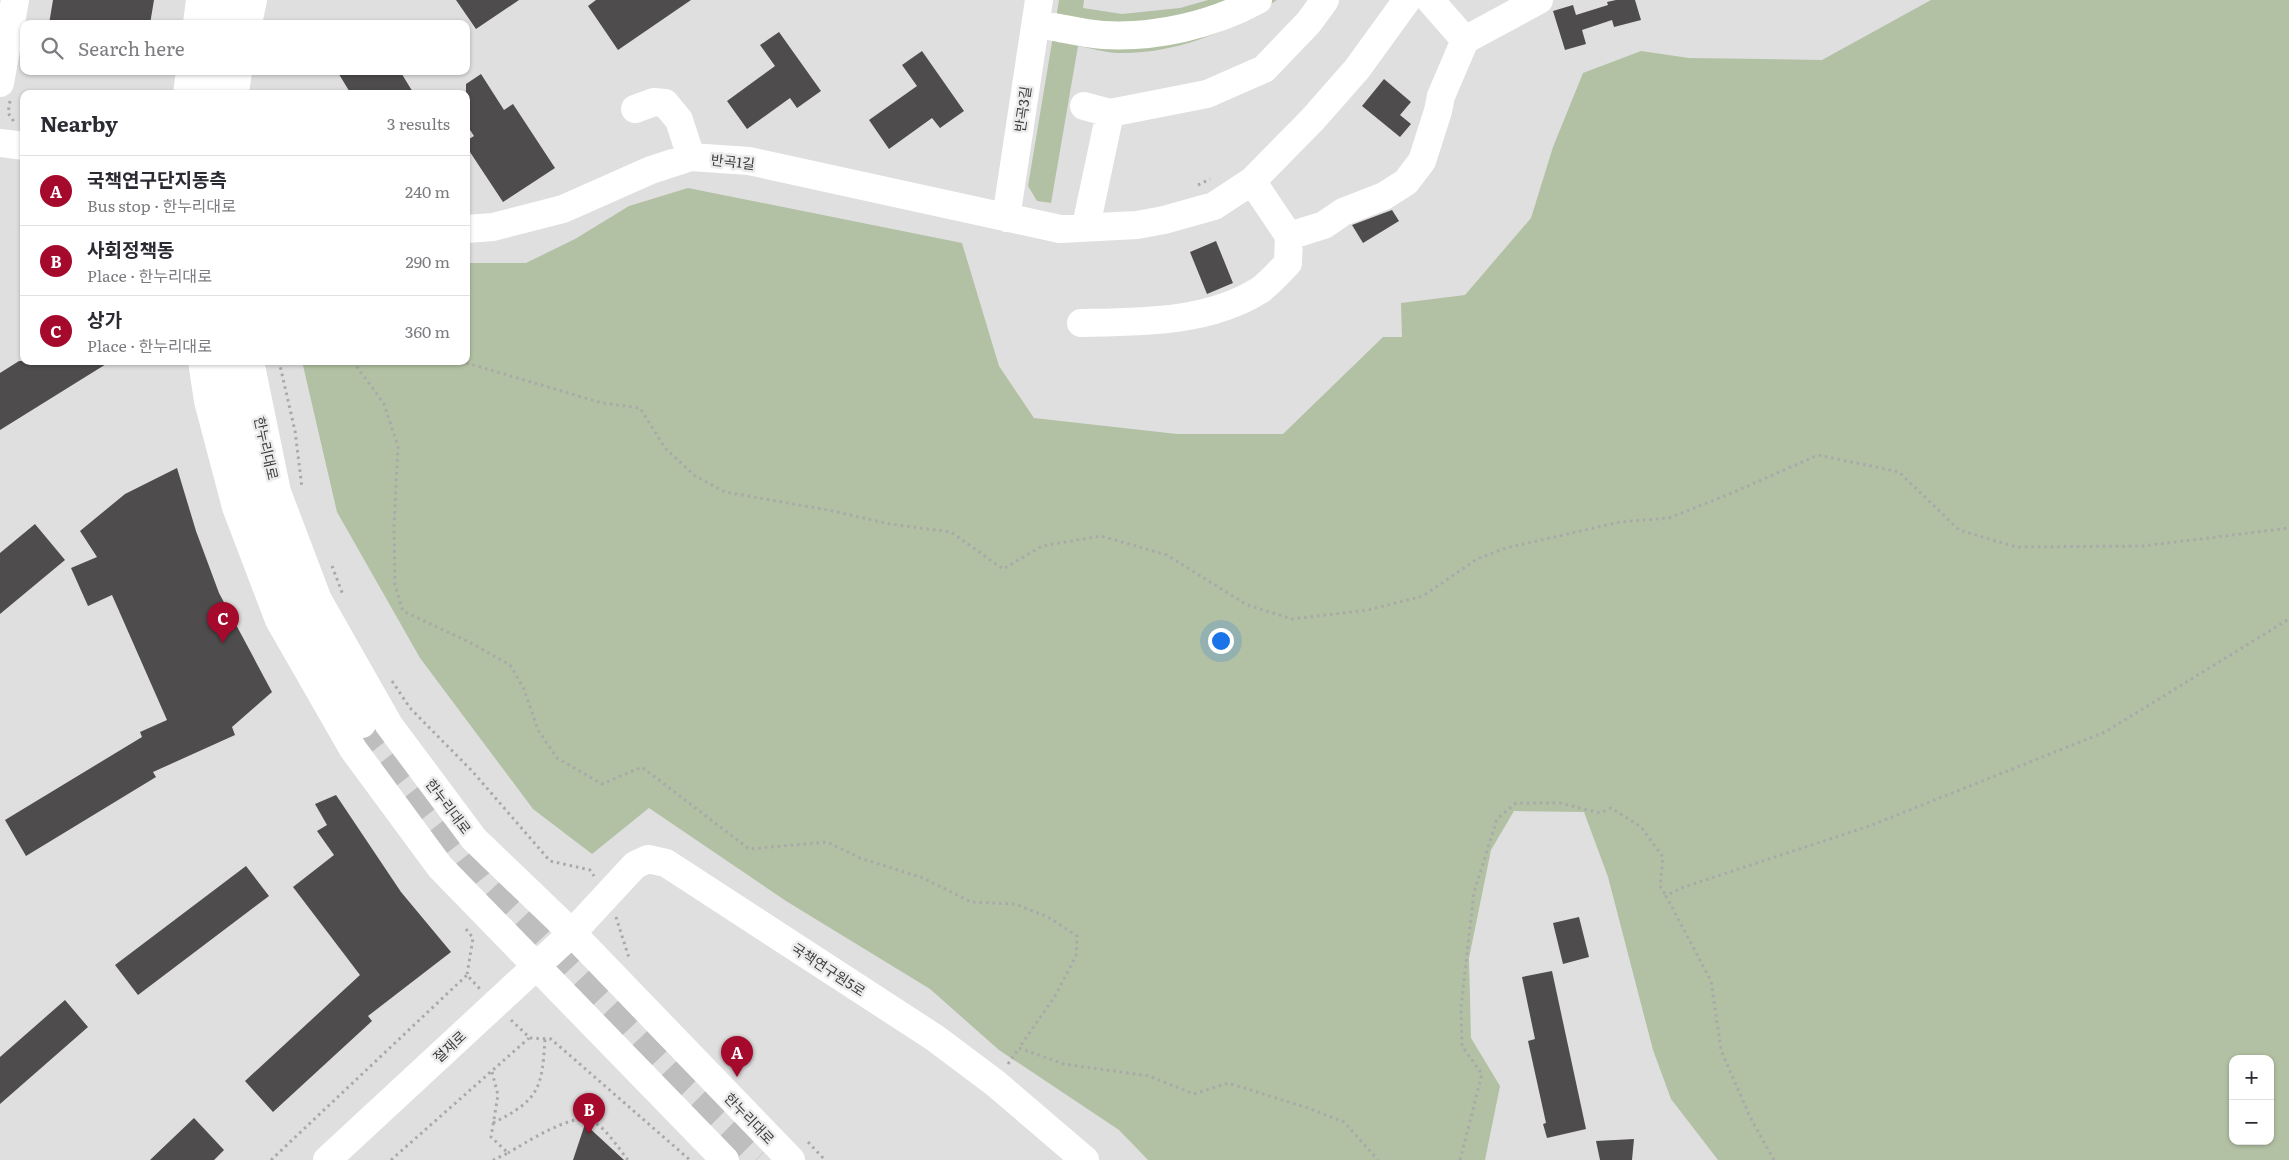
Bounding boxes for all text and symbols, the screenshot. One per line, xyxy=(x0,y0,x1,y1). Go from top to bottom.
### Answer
search box xyxy=(20,20,470,75)
icon: search xyxy=(38,34,66,62)
text: Search here xyxy=(78,34,185,62)
street label: 반곡3길 xyxy=(1009,85,1035,133)
text: Nearby xyxy=(40,107,118,138)
text: 3 results xyxy=(387,111,450,135)
street label: 반곡1길 xyxy=(710,149,756,173)
text: 국책연구단지동측 xyxy=(87,165,227,193)
text: A xyxy=(50,179,62,203)
text: 240 m xyxy=(405,179,450,203)
text: Bus stop · 한누리대로 xyxy=(87,193,236,217)
text: 사회정책동 xyxy=(87,235,174,263)
text: B xyxy=(50,249,62,273)
text: 290 m xyxy=(406,249,450,273)
text: Place · 한누리대로 xyxy=(87,263,212,287)
text: 상가 xyxy=(87,305,122,333)
text: C xyxy=(50,319,62,343)
text: 360 m xyxy=(405,319,450,343)
text: Place · 한누리대로 xyxy=(87,333,212,357)
street label: 한누리대로 xyxy=(250,414,284,482)
pin: C xyxy=(207,602,239,643)
your location xyxy=(1208,628,1234,654)
street label: 한누리대로 xyxy=(422,774,476,838)
street label: 국책연구원5로 xyxy=(788,938,870,1000)
street label: 절재로 xyxy=(428,1025,470,1066)
pin: A xyxy=(721,1036,753,1077)
map controls xyxy=(2229,1055,2274,1145)
button: + xyxy=(2229,1055,2274,1100)
street label: 한누리대로 xyxy=(720,1088,780,1148)
pin: B xyxy=(573,1093,605,1134)
button: − xyxy=(2229,1100,2274,1145)

